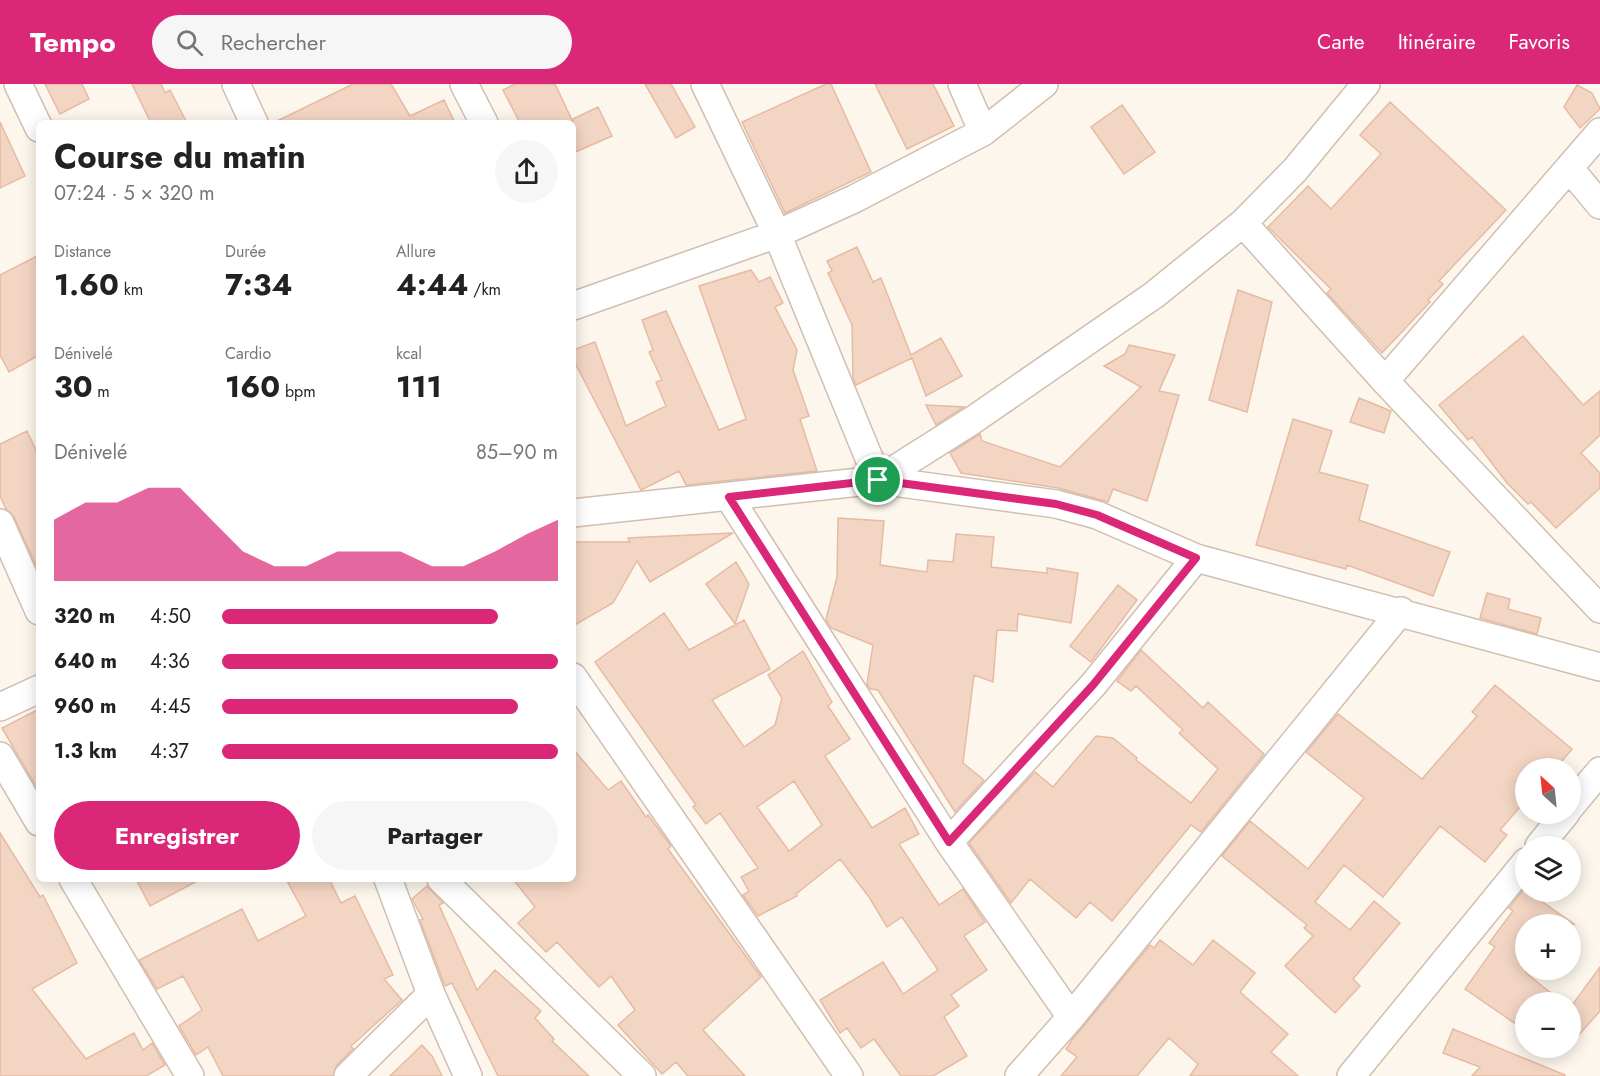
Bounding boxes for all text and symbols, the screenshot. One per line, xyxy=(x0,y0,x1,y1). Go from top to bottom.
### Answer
search box xyxy=(152,15,572,69)
text: Tempo xyxy=(30,22,116,63)
icon: search xyxy=(173,26,206,59)
text: Rechercher xyxy=(221,26,326,58)
text: Carte xyxy=(1317,27,1365,57)
text: Itinéraire xyxy=(1398,27,1476,57)
text: Favoris xyxy=(1509,27,1570,57)
text: Course du matin xyxy=(54,133,306,180)
button: share xyxy=(495,140,558,203)
text: 07:24 · 5 × 320 m xyxy=(54,179,215,208)
text: Distance xyxy=(54,240,111,263)
text: Durée xyxy=(225,240,266,263)
text: Allure xyxy=(396,240,436,263)
text: 1.60 xyxy=(54,263,119,306)
text: 7:34 xyxy=(225,263,292,306)
text: 4:44 xyxy=(396,263,468,306)
text: km xyxy=(119,278,143,301)
text: /km xyxy=(468,278,501,301)
text: Dénivelé xyxy=(54,342,113,365)
text: Cardio xyxy=(225,342,271,365)
text: kcal xyxy=(396,342,422,365)
text: 30 xyxy=(54,365,93,408)
text: 160 xyxy=(225,365,280,408)
text: 111 xyxy=(396,365,442,408)
text: m xyxy=(93,380,110,403)
text: bpm xyxy=(280,380,316,403)
text: Dénivelé xyxy=(54,438,127,467)
text: 85–90 m xyxy=(476,438,558,467)
pin xyxy=(852,454,903,505)
icon: arrive xyxy=(861,463,894,496)
text: 320 m xyxy=(54,602,115,631)
text: 4:50 xyxy=(150,602,191,631)
text: 640 m xyxy=(54,647,117,676)
text: 4:36 xyxy=(150,647,190,676)
text: 960 m xyxy=(54,692,116,721)
text: 4:45 xyxy=(150,692,191,721)
text: 1.3 km xyxy=(54,737,117,766)
text: 4:37 xyxy=(150,737,189,766)
north arrow xyxy=(1515,758,1581,824)
map controls xyxy=(1515,758,1581,1058)
button: Enregistrer xyxy=(54,801,300,870)
button: Partager xyxy=(312,801,558,870)
button: layers xyxy=(1515,836,1581,902)
button: + xyxy=(1515,914,1581,980)
button: − xyxy=(1515,992,1581,1058)

